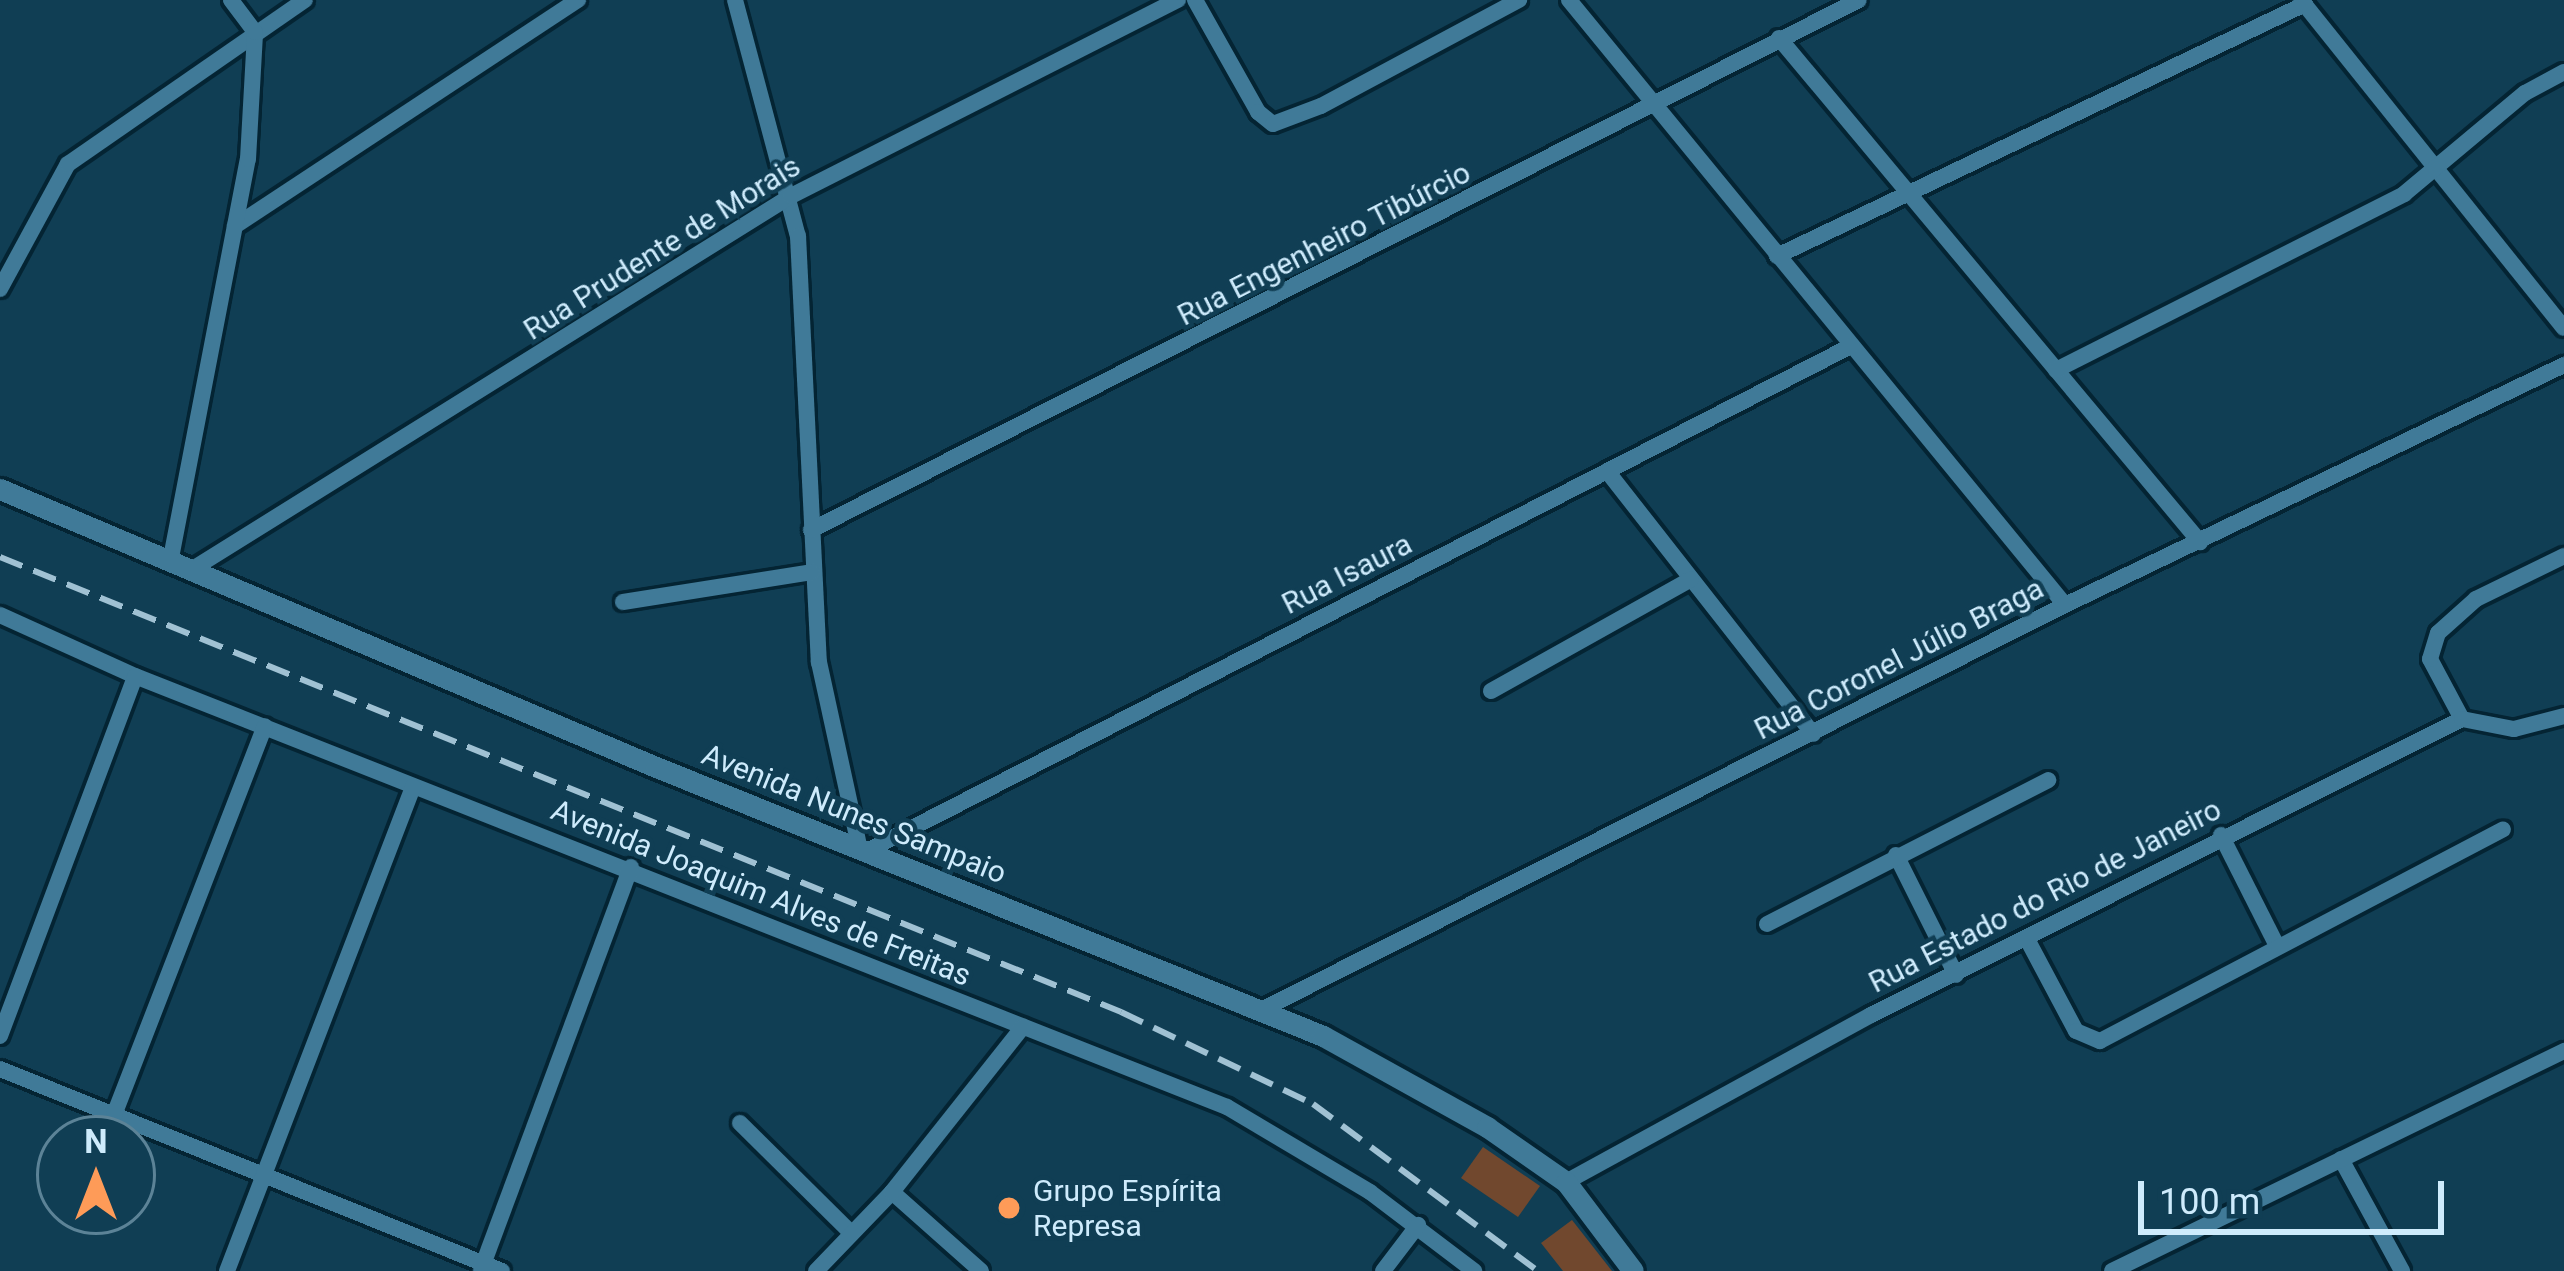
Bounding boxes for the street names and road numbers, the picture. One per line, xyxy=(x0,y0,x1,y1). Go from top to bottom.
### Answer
street label: Rua Prudente de Morais xyxy=(517,148,807,348)
street label: Rua Engenheiro Tibúrcio xyxy=(1171,154,1477,334)
street label: Rua Isaura xyxy=(1276,526,1418,622)
street label: Rua Coronel Júlio Braga xyxy=(1748,570,2050,748)
street label: Avenida Nunes Sampaio xyxy=(697,736,1011,892)
street label: Rua Estado do Rio de Janeiro xyxy=(1863,791,2227,1001)
street label: Avenida Joaquim Alves de Freitas xyxy=(546,792,976,994)

